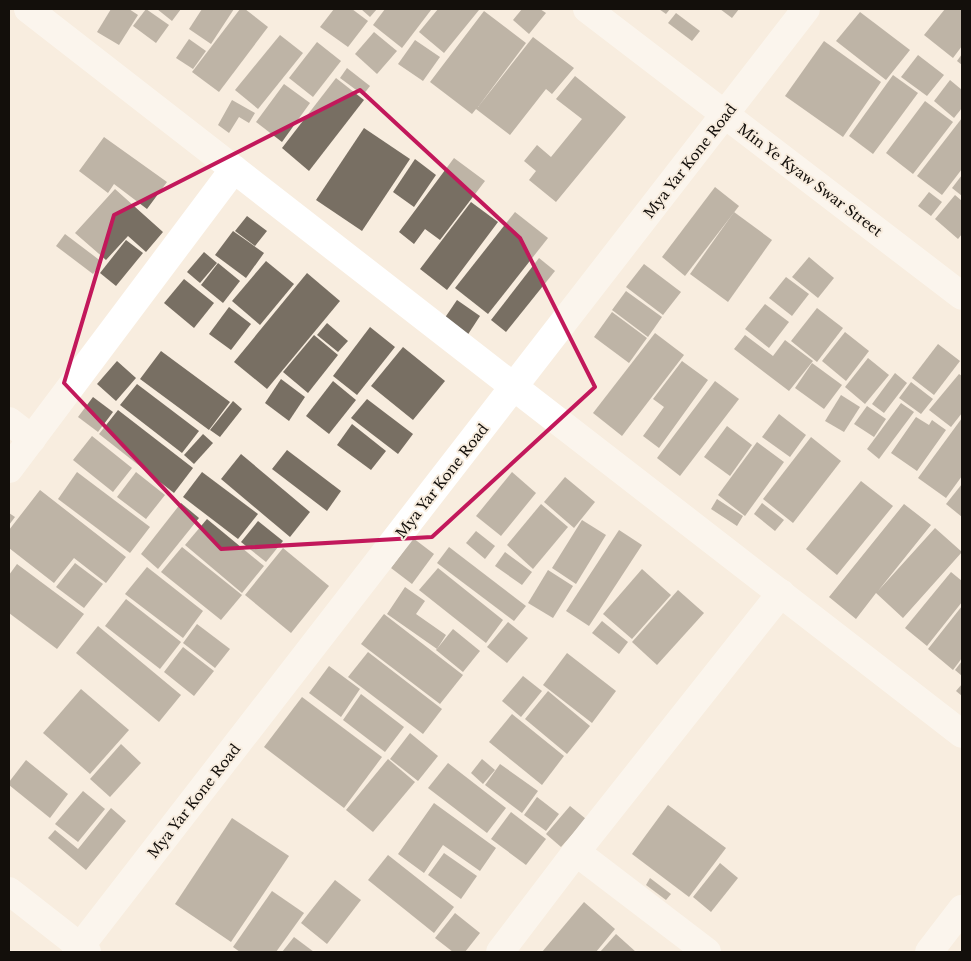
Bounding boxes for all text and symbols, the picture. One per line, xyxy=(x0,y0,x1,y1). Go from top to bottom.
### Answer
street label: Mya Yar Kone Road xyxy=(640,100,741,222)
street label: Min Ye Kyaw Swar Street xyxy=(734,120,886,241)
street label: Mya Yar Kone Road xyxy=(392,420,493,542)
street label: Mya Yar Kone Road xyxy=(144,740,245,862)

